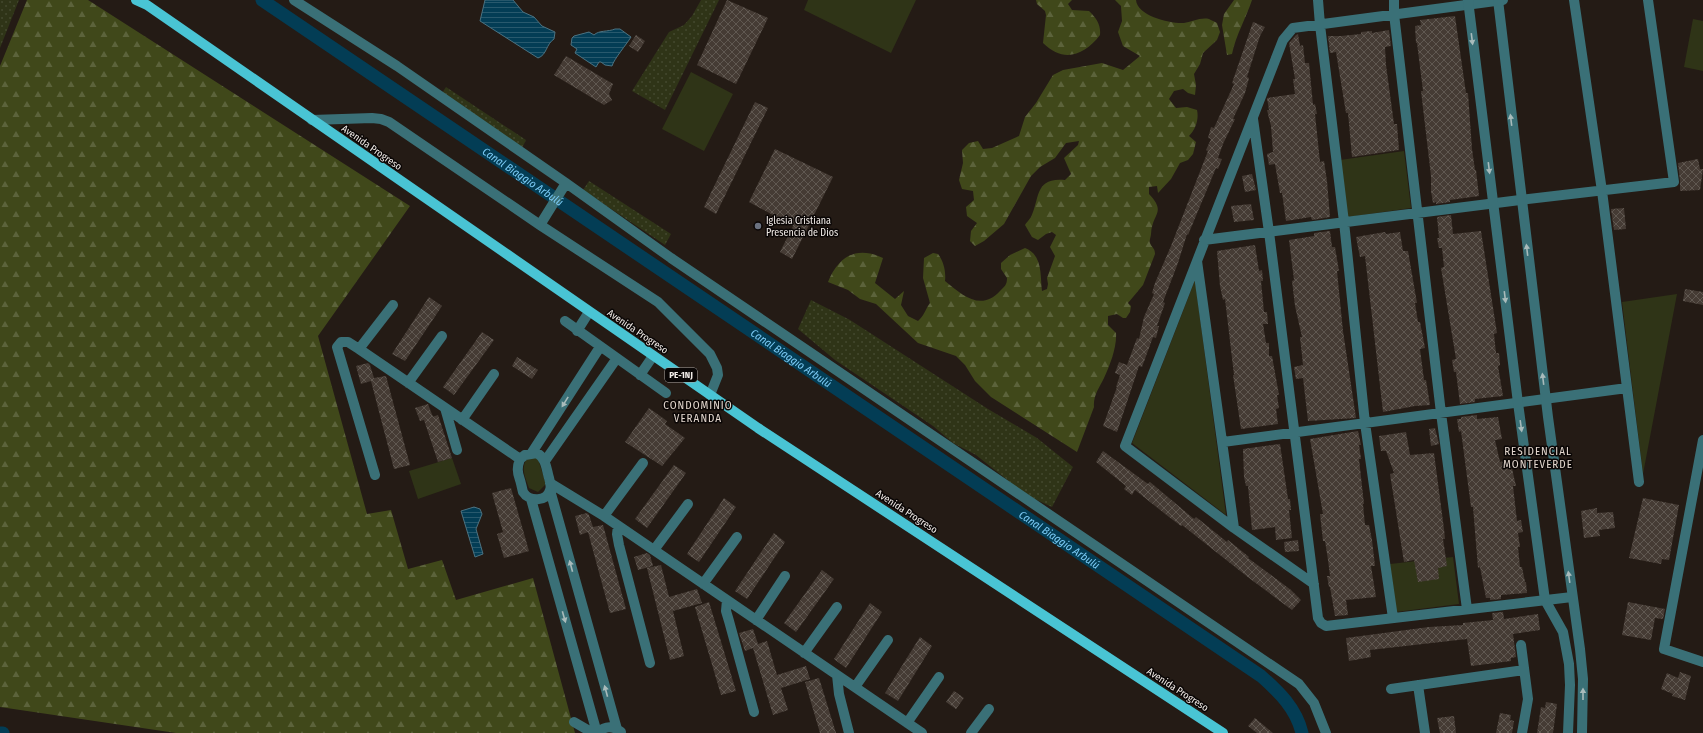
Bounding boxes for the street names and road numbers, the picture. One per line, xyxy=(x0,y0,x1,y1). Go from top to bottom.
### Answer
street label: Avenida Progreso xyxy=(339,123,404,173)
street label: Avenida Progreso xyxy=(605,307,670,357)
road number: PE-1NJ xyxy=(665,368,697,382)
street label: Avenida Progreso xyxy=(873,488,939,536)
street label: Avenida Progreso xyxy=(1144,666,1210,714)

